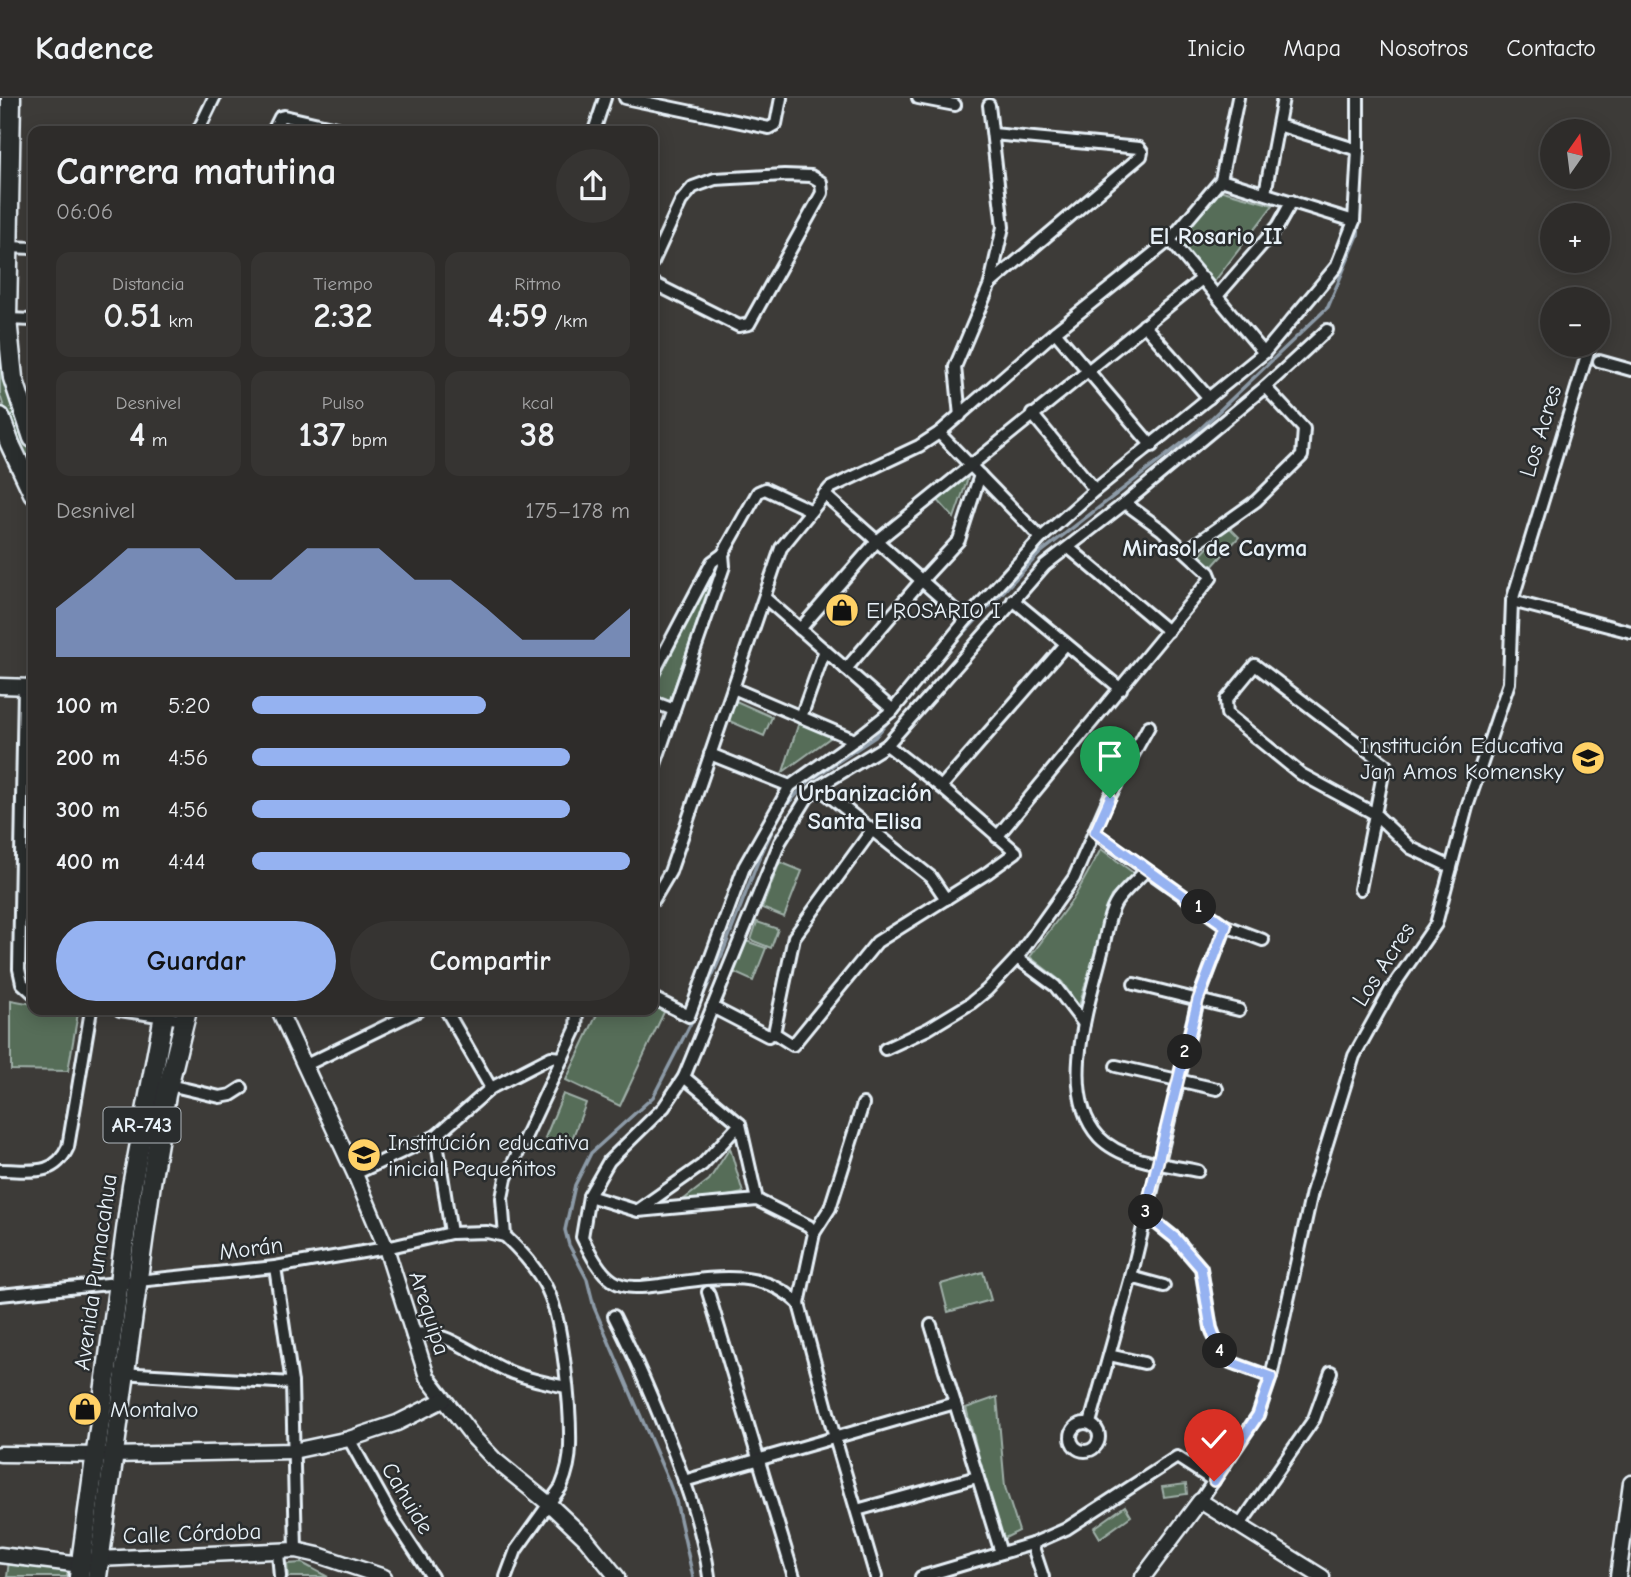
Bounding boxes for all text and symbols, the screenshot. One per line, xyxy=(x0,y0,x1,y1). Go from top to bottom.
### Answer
text: Kadence xyxy=(35,29,153,67)
text: Inicio xyxy=(1188,34,1245,62)
text: Mapa xyxy=(1283,34,1341,62)
text: Nosotros xyxy=(1379,34,1468,62)
text: Contacto xyxy=(1506,34,1596,62)
north arrow xyxy=(1540,119,1610,189)
map controls xyxy=(1540,119,1610,357)
button: share xyxy=(556,149,630,223)
text: Carrera matutina xyxy=(56,150,337,194)
text: 06:06 xyxy=(56,198,113,225)
button: + xyxy=(1540,203,1610,273)
district label: El Rosario II xyxy=(1149,222,1283,250)
text: Distancia xyxy=(112,273,185,295)
text: Tiempo xyxy=(313,273,373,295)
text: Ritmo xyxy=(514,273,561,295)
button: − xyxy=(1540,287,1610,357)
text: 0.51 xyxy=(103,295,162,336)
text: 2:32 xyxy=(313,295,373,336)
text: 4:59 xyxy=(488,295,548,336)
text: km xyxy=(162,310,193,332)
text: /km xyxy=(548,310,588,332)
street label: Los Acres xyxy=(1514,382,1567,480)
text: Desnivel xyxy=(116,392,181,414)
text: Pulso xyxy=(322,392,364,414)
text: kcal xyxy=(522,392,554,414)
text: 4 xyxy=(129,414,146,455)
text: 137 xyxy=(298,414,345,455)
text: 38 xyxy=(520,414,555,455)
text: m xyxy=(146,429,168,451)
text: bpm xyxy=(345,429,388,451)
text: Desnivel xyxy=(56,497,135,524)
text: 175–178 m xyxy=(525,497,630,524)
district label: Mirasol de Cayma xyxy=(1123,534,1307,562)
shop icon: El ROSARIO I xyxy=(823,591,861,629)
place label: El ROSARIO I xyxy=(866,597,1001,624)
text: 100 m xyxy=(56,692,118,719)
text: 5:20 xyxy=(168,692,211,719)
pin xyxy=(1080,726,1140,798)
place label: Institución Educativa Jan Amos Komensky xyxy=(1360,732,1565,785)
icon: arrive xyxy=(1091,737,1129,775)
school or university icon: Institución Educativa Jan Amos Komensky xyxy=(1569,739,1607,777)
text: 200 m xyxy=(56,744,120,771)
text: 4:56 xyxy=(168,744,208,771)
district label: Urbanización Santa Elisa xyxy=(798,779,932,835)
text: 300 m xyxy=(56,796,120,823)
text: 4:56 xyxy=(168,796,208,823)
text: 400 m xyxy=(56,848,120,875)
text: 4:44 xyxy=(168,848,206,875)
pin: 1 xyxy=(1182,890,1216,924)
text: 1 xyxy=(1195,895,1202,917)
street label: Los Acres xyxy=(1346,917,1421,1011)
button: Guardar xyxy=(56,921,336,1001)
button: Compartir xyxy=(350,921,630,1001)
pin: 2 xyxy=(1168,1034,1202,1070)
text: 2 xyxy=(1180,1040,1189,1062)
road number: AR-743 xyxy=(104,1108,180,1142)
place label: Institución educativa inicial Pequeñitos xyxy=(388,1129,590,1182)
school or university icon: Institución educativa inicial Pequeñitos xyxy=(345,1136,383,1174)
street label: Avenida Pumacahua xyxy=(68,1172,123,1372)
pin: 3 xyxy=(1128,1194,1164,1230)
text: 3 xyxy=(1141,1200,1150,1222)
street label: Morán xyxy=(217,1231,285,1266)
street label: Arequipa xyxy=(403,1268,456,1358)
pin: 4 xyxy=(1202,1334,1238,1368)
text: 4 xyxy=(1215,1339,1224,1361)
shop icon: Montalvo xyxy=(66,1390,104,1428)
place label: Montalvo xyxy=(110,1396,198,1423)
pin xyxy=(1184,1409,1244,1481)
icon: check xyxy=(1195,1420,1233,1458)
street label: Cahuide xyxy=(376,1457,439,1539)
street label: Calle Córdoba xyxy=(122,1518,262,1549)

